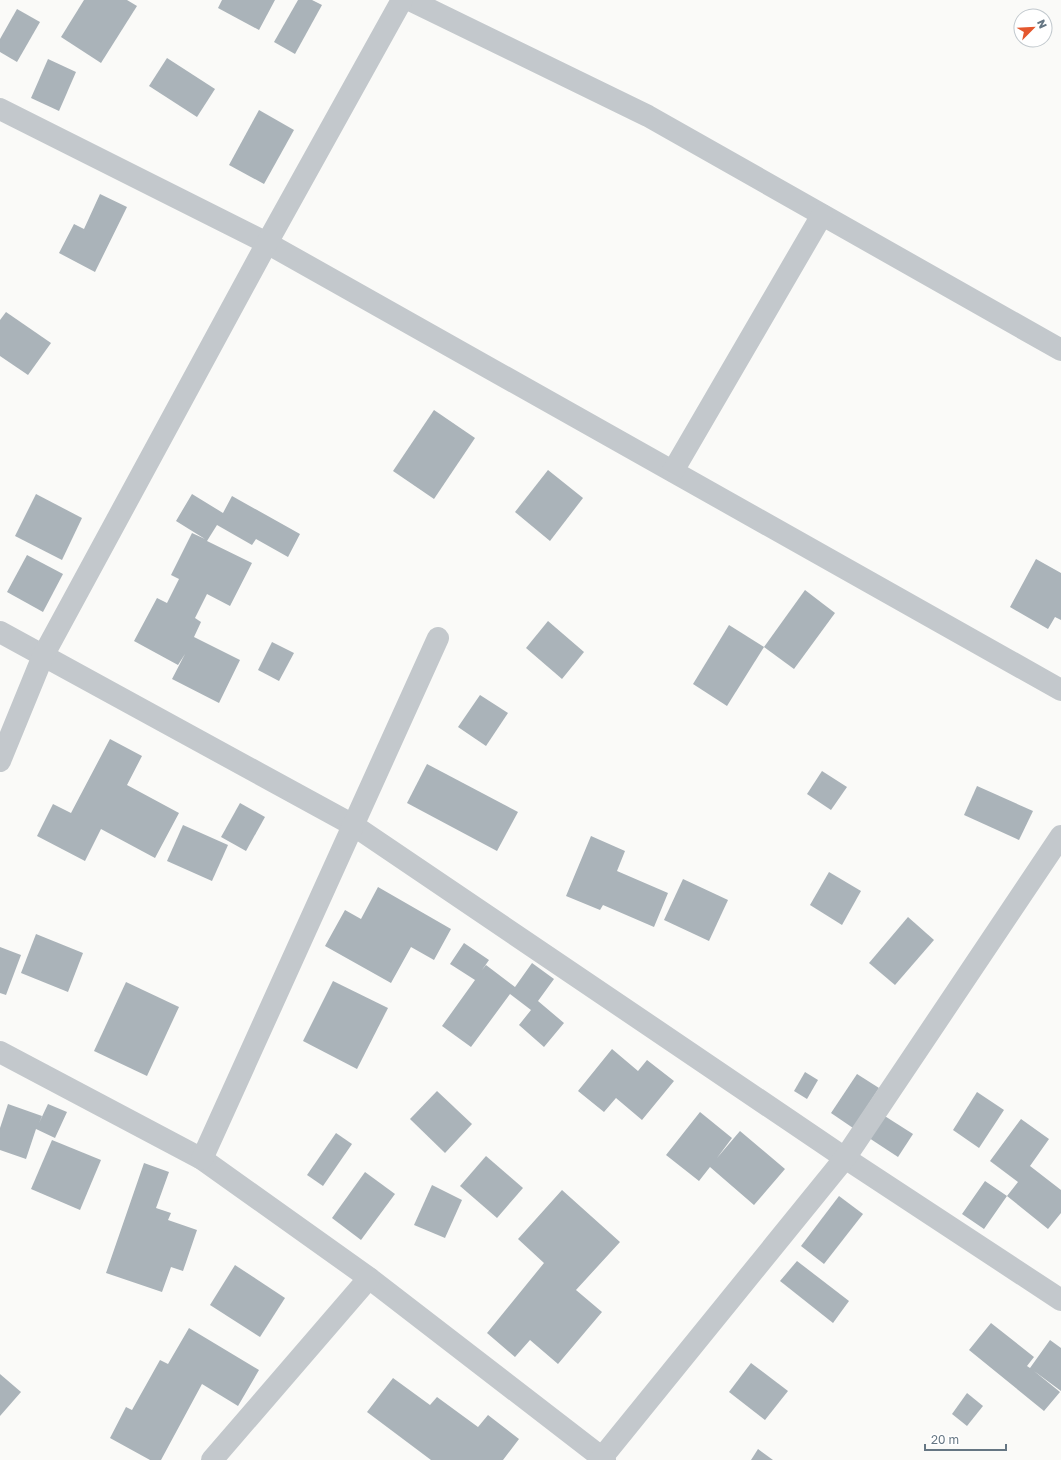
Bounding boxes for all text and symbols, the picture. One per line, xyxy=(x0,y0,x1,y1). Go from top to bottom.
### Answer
north arrow xyxy=(1013,8,1053,48)
text: N xyxy=(1035,17,1050,30)
scale bar xyxy=(925,1426,1006,1452)
text: 20 m xyxy=(931,1432,959,1447)

